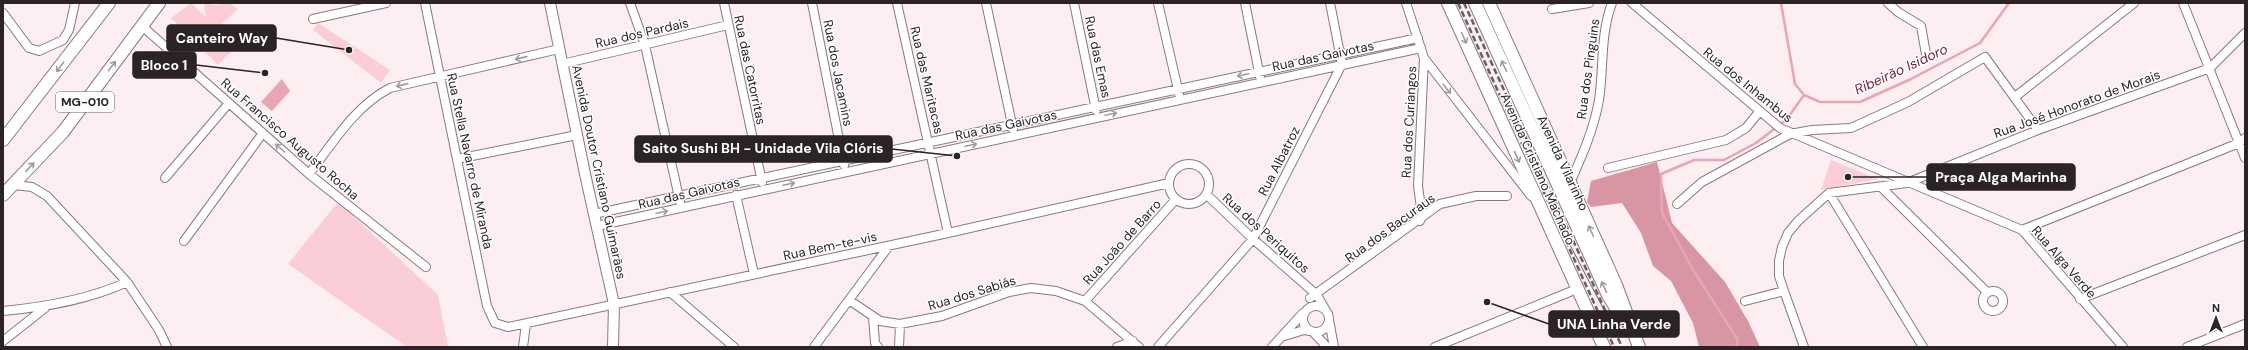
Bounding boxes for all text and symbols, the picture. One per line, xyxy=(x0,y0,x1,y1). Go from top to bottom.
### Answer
street label: Rua dos Pardais xyxy=(594,14,690,52)
street label: Rua das Catorritas xyxy=(730,14,770,126)
street label: Rua das Emas xyxy=(1081,14,1115,100)
street label: Rua dos Jacamins xyxy=(819,18,857,128)
street label: Rua dos Pinguins xyxy=(1573,18,1603,120)
street label: Rua das Maritacas xyxy=(906,24,948,136)
callout: Canteiro Way xyxy=(167,25,276,51)
text: Canteiro Way xyxy=(176,29,269,47)
one-way arrow xyxy=(1461,32,1468,44)
street label: Rua das Gaivotas xyxy=(1271,37,1375,75)
water label: Ribeirão Isidoro xyxy=(1851,40,1951,98)
street label: Rua dos Inhambus xyxy=(1700,44,1796,126)
callout: Bloco 1 xyxy=(133,52,196,78)
one-way arrow xyxy=(515,54,528,62)
text: Bloco 1 xyxy=(141,56,187,74)
one-way arrow xyxy=(108,61,116,72)
one-way arrow xyxy=(1500,61,1507,73)
one-way arrow xyxy=(56,62,65,73)
street label: Avenida Doutor Cristiano Guimarães xyxy=(568,63,630,281)
street label: Rua dos Curiangos xyxy=(1398,66,1420,178)
street label: Rua José Honorato de Morais xyxy=(1991,66,2163,142)
street label: Rua Stella Navarro de Miranda xyxy=(443,71,497,251)
one-way arrow xyxy=(1236,72,1249,80)
street label: Rua Francisco Augusto Rocha xyxy=(217,74,363,204)
one-way arrow xyxy=(396,82,409,90)
one-way arrow xyxy=(1443,83,1452,94)
street label: Avenida Cristiano Machado xyxy=(1497,90,1579,248)
road number: MG-010 xyxy=(56,92,114,112)
street label: Rua das Gaivotas xyxy=(954,106,1058,144)
one-way arrow xyxy=(1105,110,1118,118)
street label: Avenida Vilarinho xyxy=(1533,112,1593,214)
street label: Rua Albatroz xyxy=(1254,123,1304,199)
callout: Saito Sushi BH - Unidade Vila Clóris xyxy=(635,136,892,162)
text: Saito Sushi BH - Unidade Vila Clóris xyxy=(643,139,883,157)
one-way arrow xyxy=(964,140,977,148)
one-way arrow xyxy=(275,144,285,153)
one-way arrow xyxy=(1514,151,1521,163)
one-way arrow xyxy=(25,162,35,172)
callout: Praça Alga Marinha xyxy=(1927,164,2075,190)
text: Praça Alga Marinha xyxy=(1935,168,2067,186)
street label: Rua das Gaivotas xyxy=(637,173,741,213)
one-way arrow xyxy=(782,179,795,187)
street label: Rua dos Periquitos xyxy=(1219,189,1313,277)
street label: Rua dos Bacuraus xyxy=(1342,190,1438,266)
street label: Rua João de Barro xyxy=(1079,196,1165,288)
one-way arrow xyxy=(655,208,668,216)
street label: Rua Alga Verde xyxy=(2028,222,2100,302)
one-way arrow xyxy=(1587,225,1594,237)
street label: Rua Bem-te-vis xyxy=(782,228,878,264)
street label: Rua dos Sabiás xyxy=(926,272,1018,314)
one-way arrow xyxy=(1600,281,1607,293)
north arrow xyxy=(2196,298,2236,338)
text: N xyxy=(2212,301,2220,315)
callout: UNA Linha Verde xyxy=(1549,311,1679,337)
text: UNA Linha Verde xyxy=(1557,315,1671,333)

